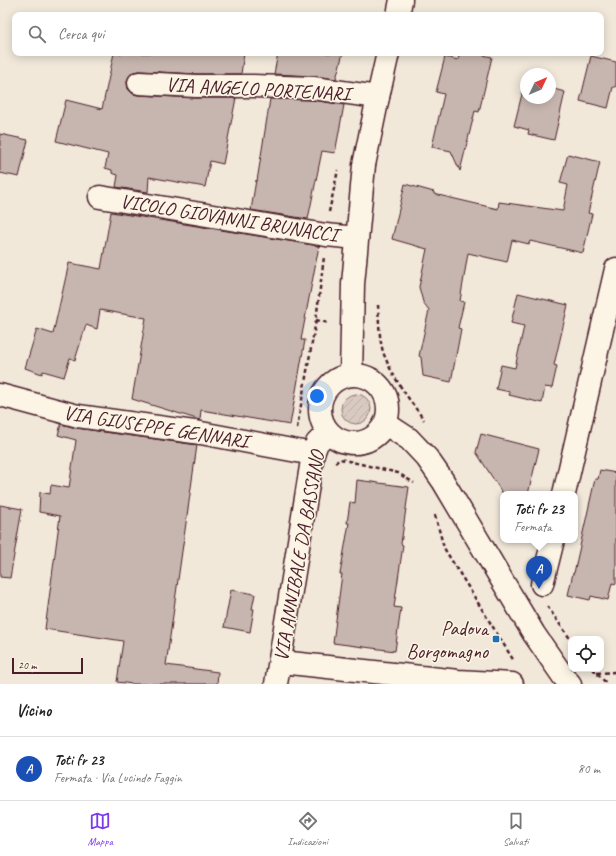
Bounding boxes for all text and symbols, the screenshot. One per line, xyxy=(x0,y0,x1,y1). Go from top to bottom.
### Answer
search box xyxy=(12,12,604,56)
icon: search xyxy=(26,23,48,45)
text: Cerca qui xyxy=(58,25,104,44)
north arrow xyxy=(520,68,556,104)
street label: VIA ANGELO PORTENARI xyxy=(165,72,355,107)
street label: VICOLO GIOVANNI BRUNACCI xyxy=(119,188,344,248)
your location xyxy=(307,386,327,406)
street label: VIA GIUSEPPE GENNARI xyxy=(62,400,254,455)
street label: VIA ANNIBALE DA BASSANO xyxy=(268,447,330,663)
popup xyxy=(500,491,578,543)
text: Toti fr 23 xyxy=(514,500,564,519)
text: Fermata xyxy=(514,519,552,535)
pin: A xyxy=(526,556,552,589)
place label: Padova Borgomagno xyxy=(407,616,490,664)
marker: Padova Borgomagno xyxy=(491,634,501,644)
map controls xyxy=(568,636,604,672)
button: locate xyxy=(568,636,604,672)
scale bar xyxy=(12,656,83,675)
text: 20 m xyxy=(18,658,37,672)
text: Vicino xyxy=(16,700,51,721)
text: Toti fr 23 xyxy=(54,751,104,770)
text: A xyxy=(26,761,32,777)
text: 80 m xyxy=(578,761,600,777)
text: Fermata · Via Lucindo Faggin xyxy=(54,770,182,786)
tab: Mappa xyxy=(87,810,113,848)
tab: Indicazioni xyxy=(288,810,328,848)
tab: Salvati xyxy=(503,810,529,848)

